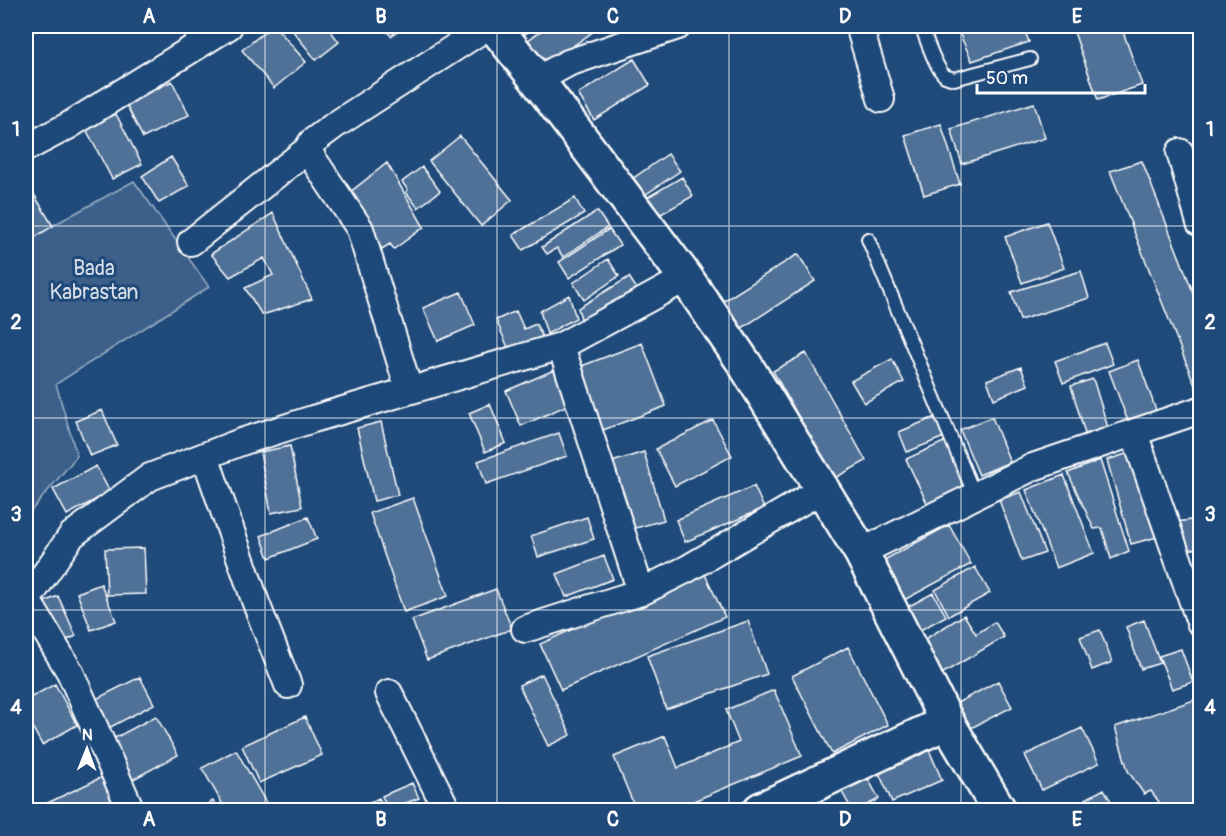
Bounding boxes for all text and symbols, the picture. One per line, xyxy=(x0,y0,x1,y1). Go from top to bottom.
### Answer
text: A xyxy=(143,4,156,29)
text: B xyxy=(375,4,387,29)
text: C xyxy=(607,4,619,29)
text: D xyxy=(839,4,852,29)
text: E xyxy=(1072,4,1083,29)
scale bar xyxy=(977,57,1145,95)
text: 50 m xyxy=(986,67,1028,90)
text: 1 xyxy=(12,117,20,142)
text: 1 xyxy=(1206,117,1214,142)
park label: Bada Kabrastan xyxy=(50,255,138,306)
text: 2 xyxy=(10,310,22,335)
text: 2 xyxy=(1204,310,1216,335)
text: 3 xyxy=(10,502,22,527)
text: 3 xyxy=(1204,502,1216,527)
text: 4 xyxy=(10,695,22,720)
text: 4 xyxy=(1204,695,1216,720)
north arrow xyxy=(57,719,117,779)
text: N xyxy=(82,725,93,745)
text: A xyxy=(143,807,156,832)
text: B xyxy=(375,807,387,832)
text: C xyxy=(607,807,619,832)
text: D xyxy=(839,807,852,832)
text: E xyxy=(1072,807,1083,832)

